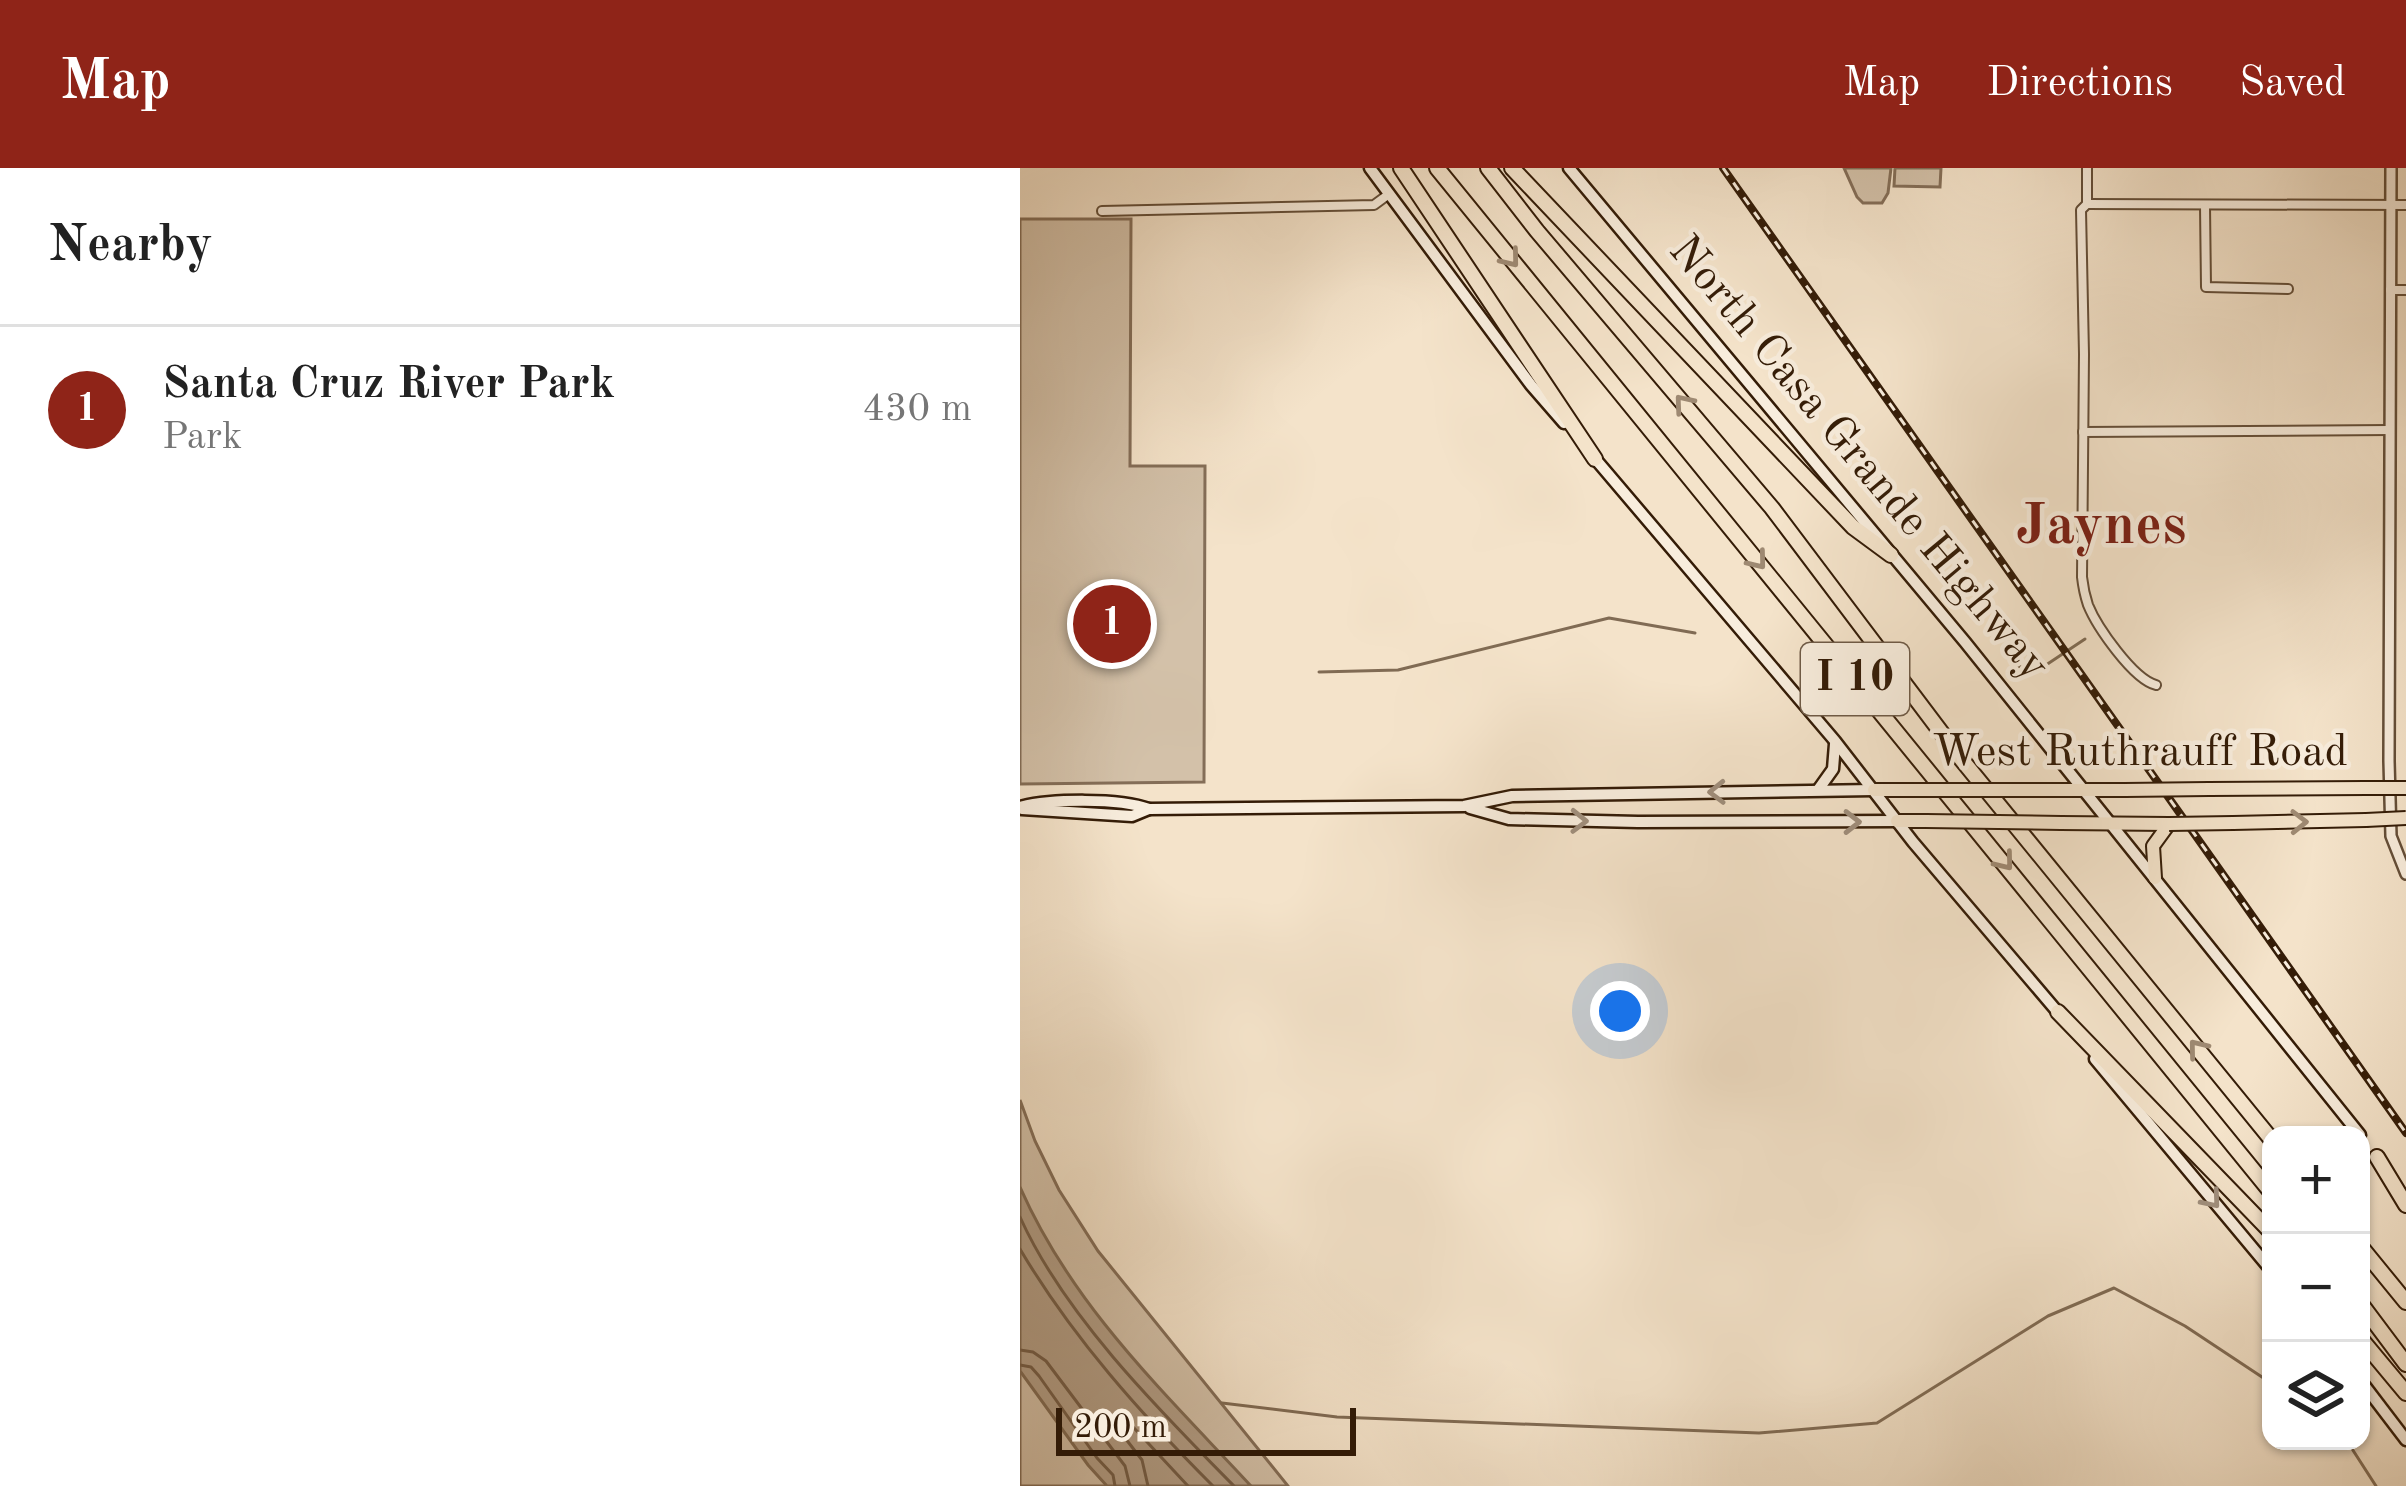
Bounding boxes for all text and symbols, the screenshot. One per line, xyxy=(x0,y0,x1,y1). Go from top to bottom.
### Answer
text: Map xyxy=(60,55,171,112)
text: Map xyxy=(1843,63,1920,105)
text: Directions xyxy=(1986,63,2173,105)
text: Saved xyxy=(2239,63,2346,105)
text: Nearby xyxy=(48,221,213,272)
street label: North Casa Grande Highway xyxy=(1659,228,2057,690)
one-way arrow xyxy=(1496,245,1518,267)
text: Santa Cruz River Park xyxy=(162,363,615,408)
text: 1 xyxy=(76,390,98,429)
text: 430 m xyxy=(862,390,972,429)
one-way arrow xyxy=(1676,395,1698,417)
text: Park xyxy=(162,418,242,457)
district label: Jaynes xyxy=(2015,500,2187,557)
one-way arrow xyxy=(1743,547,1765,569)
pin: 1 xyxy=(1073,579,1151,669)
road number: I 10 xyxy=(1801,643,1909,715)
street label: West Ruthrauff Road xyxy=(1932,731,2348,776)
one-way arrow xyxy=(1707,778,1726,804)
one-way arrow xyxy=(1570,807,1589,833)
one-way arrow xyxy=(1844,809,1862,835)
one-way arrow xyxy=(2290,809,2309,835)
one-way arrow xyxy=(1990,849,2012,871)
your location xyxy=(1590,981,1650,1041)
one-way arrow xyxy=(2190,1040,2211,1062)
map controls xyxy=(2262,1126,2370,1450)
button: + xyxy=(2262,1126,2370,1234)
one-way arrow xyxy=(2197,1187,2219,1209)
button: − xyxy=(2262,1234,2370,1342)
button: layers xyxy=(2262,1342,2370,1450)
scale bar xyxy=(1056,1402,1356,1455)
text: 200 m xyxy=(1074,1412,1167,1445)

